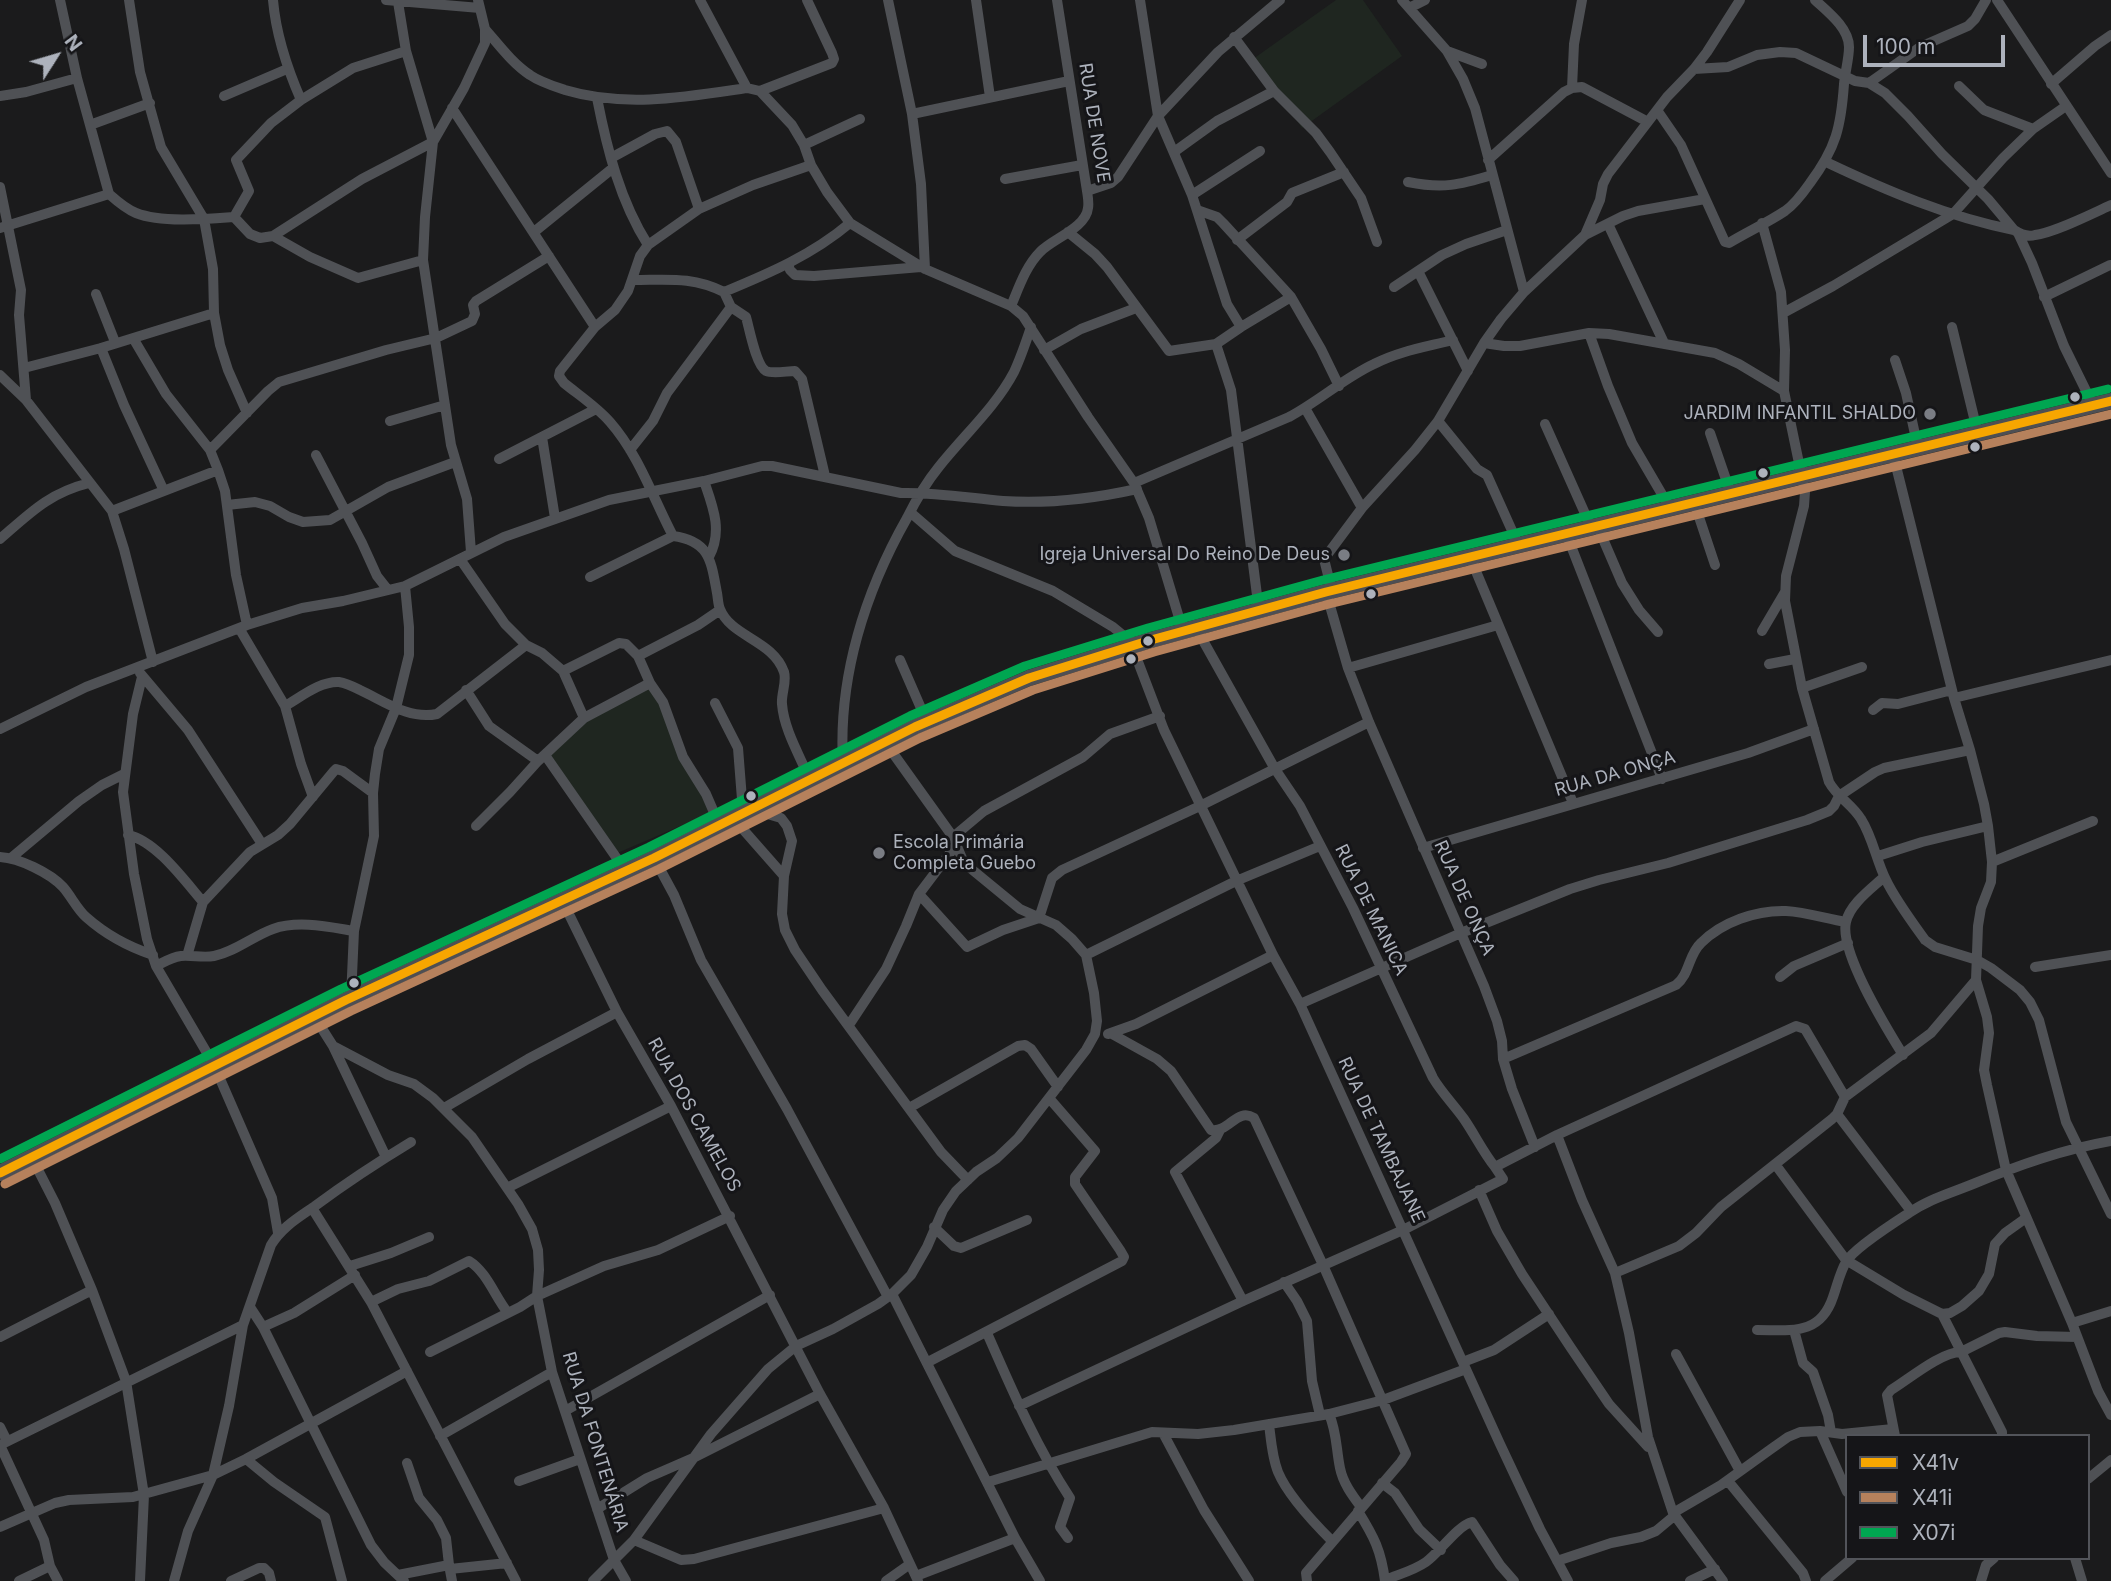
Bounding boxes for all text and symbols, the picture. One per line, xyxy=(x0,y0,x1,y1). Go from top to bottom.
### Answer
north arrow xyxy=(21,21,91,91)
scale bar xyxy=(1866,21,2008,65)
text: N xyxy=(60,30,87,56)
text: 100 m xyxy=(1876,34,1935,59)
street label: RUA DE NOVE xyxy=(1074,62,1114,184)
unlabelled marker xyxy=(2068,390,2082,404)
place label: JARDIM INFANTIL SHALDO xyxy=(1684,403,1916,425)
marker: JARDIM INFANTIL SHALDO xyxy=(1922,406,1938,422)
unlabelled marker xyxy=(1968,440,1982,454)
unlabelled marker xyxy=(1756,466,1770,480)
place label: Igreja Universal Do Reino De Deus xyxy=(1039,544,1330,566)
marker: Igreja Universal Do Reino De Deus xyxy=(1336,547,1352,563)
unlabelled marker xyxy=(1364,587,1378,601)
unlabelled marker xyxy=(1141,634,1155,648)
unlabelled marker xyxy=(1124,652,1138,666)
street label: RUA DA ONÇA xyxy=(1552,746,1678,802)
unlabelled marker xyxy=(744,789,758,803)
place label: Escola Primária Completa Guebo xyxy=(893,832,1036,874)
street label: RUA DE ONÇA xyxy=(1429,837,1499,959)
street label: RUA DE MANICA xyxy=(1330,841,1412,979)
marker: Escola Primária Completa Guebo xyxy=(871,845,887,861)
unlabelled marker xyxy=(347,976,361,990)
street label: RUA DOS CAMELOS xyxy=(643,1034,745,1196)
street label: RUA DE TAMBAJANE xyxy=(1333,1054,1429,1226)
street label: RUA DA FONTENÁRIA xyxy=(557,1349,633,1535)
legend xyxy=(1845,1434,2090,1560)
text: X41v xyxy=(1912,1450,1959,1475)
text: X41i xyxy=(1912,1485,1952,1510)
text: X07i xyxy=(1912,1520,1955,1545)

